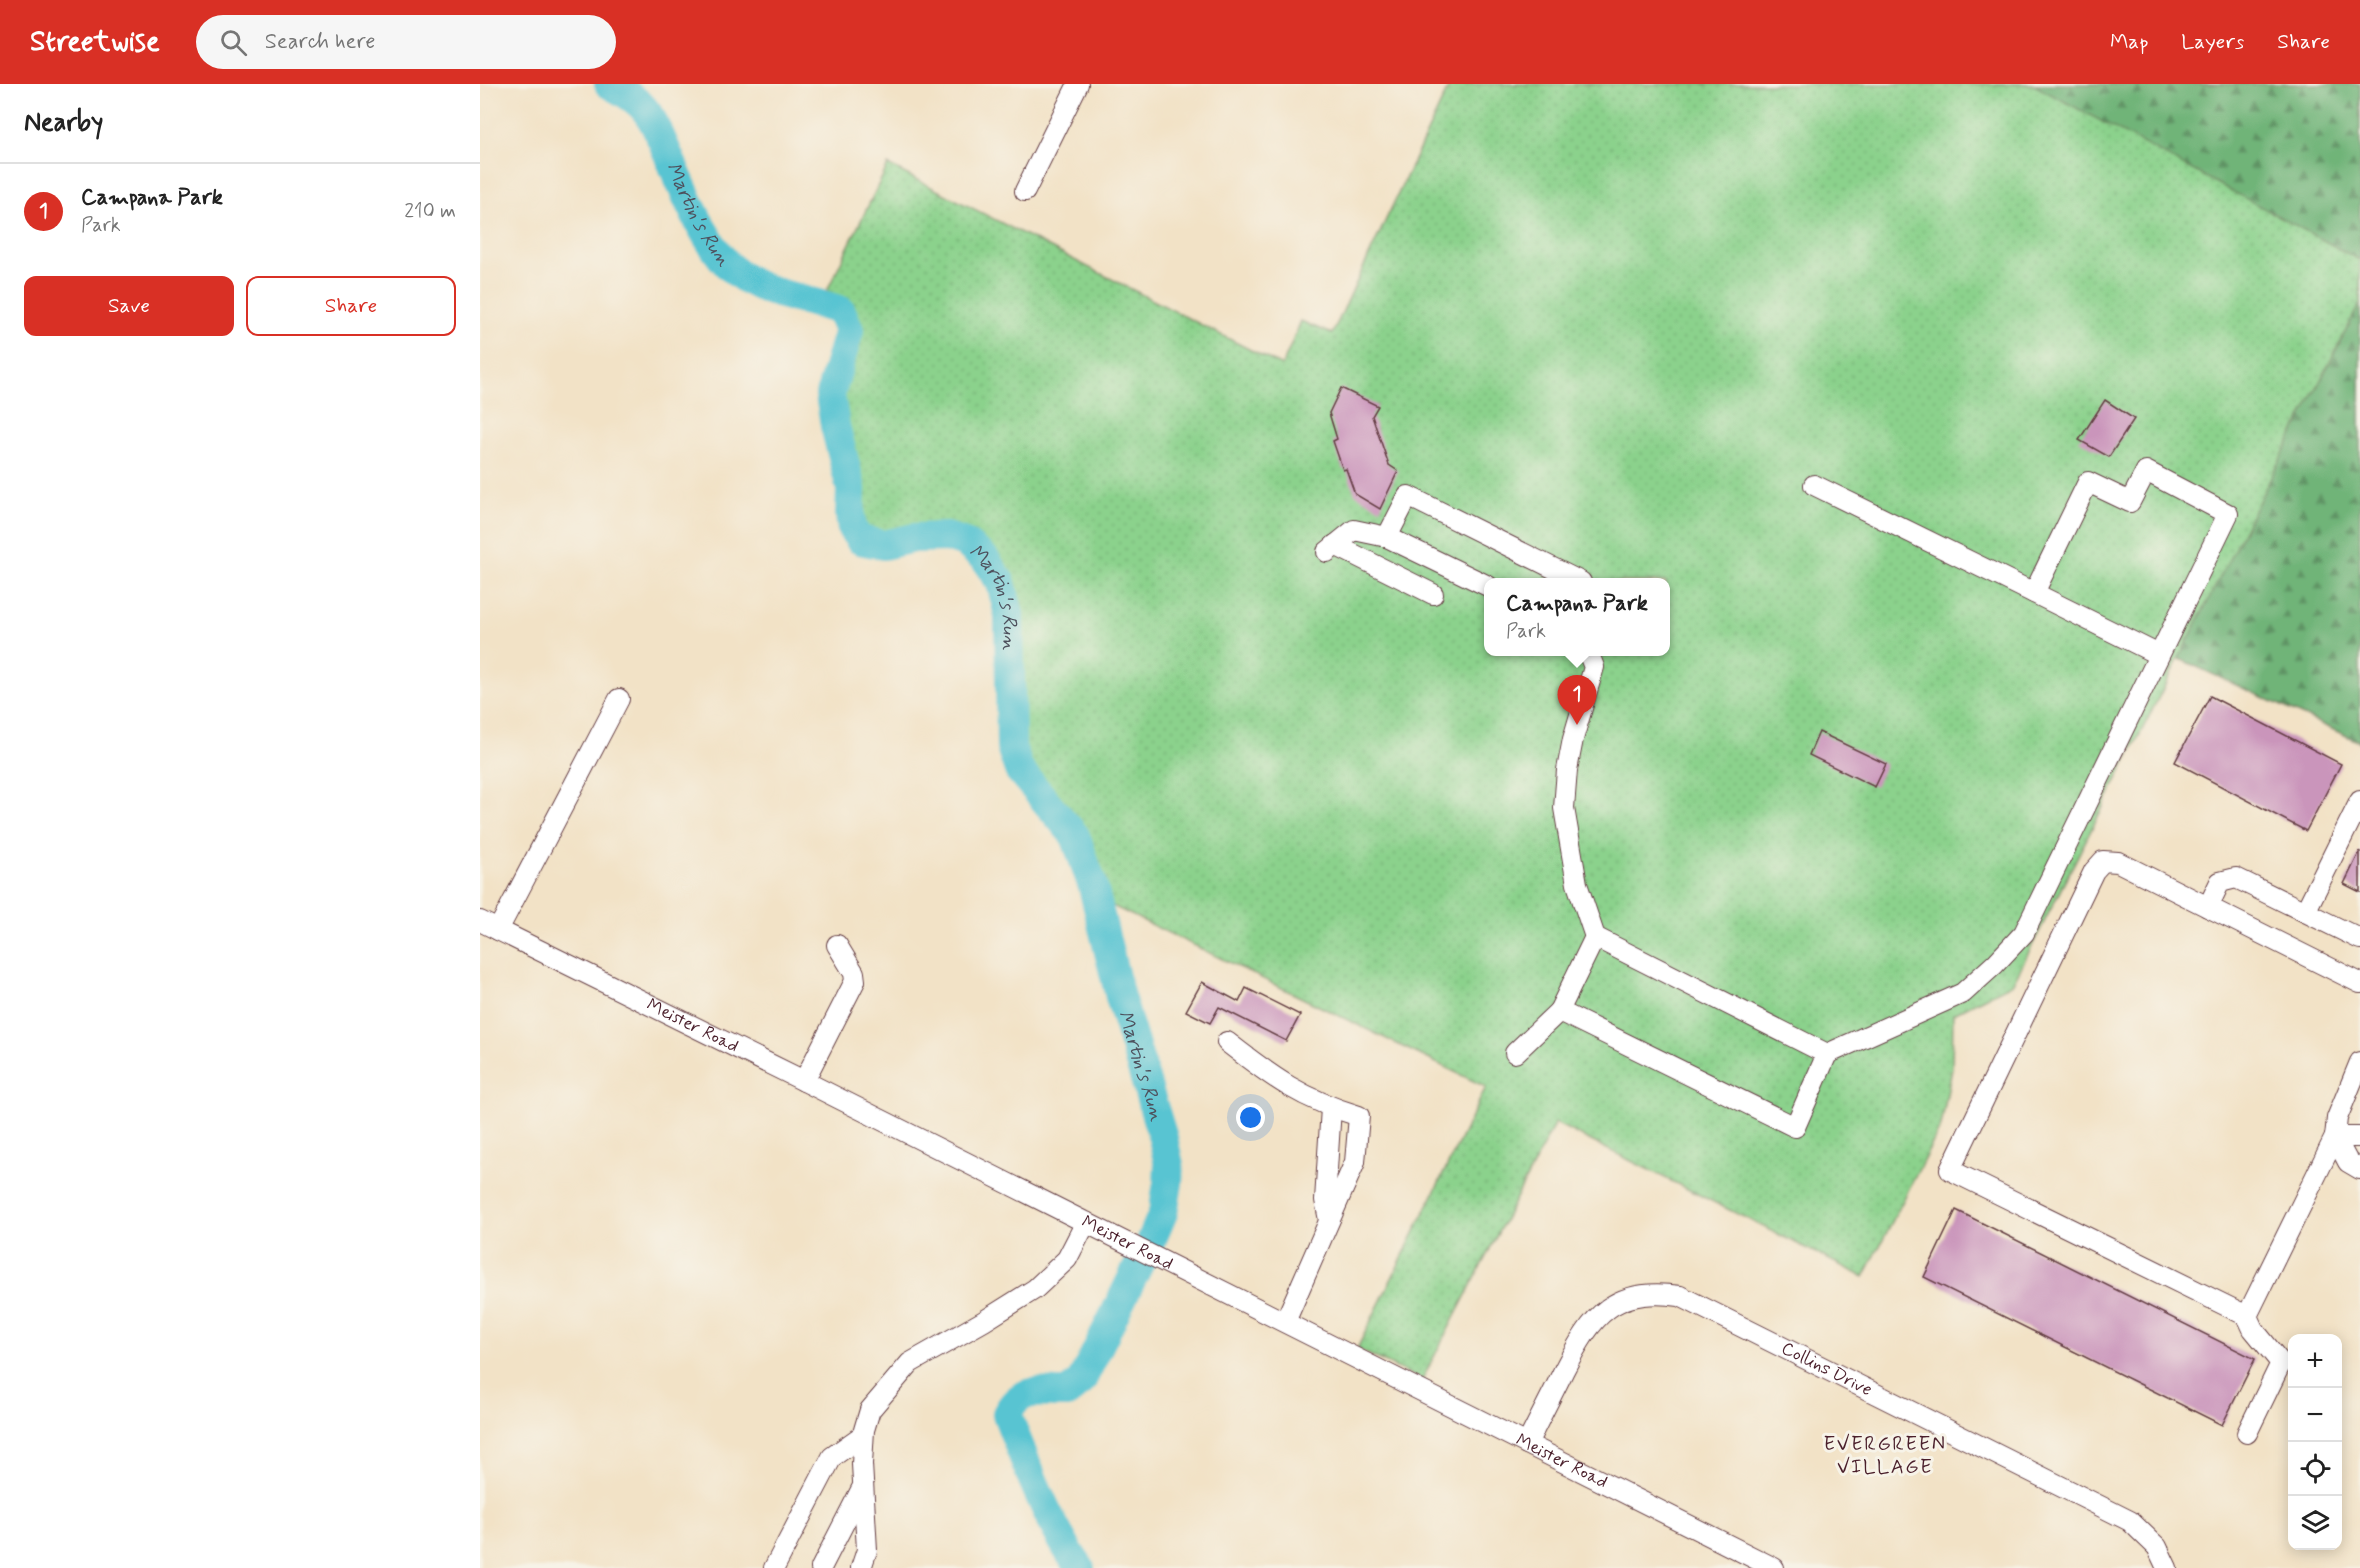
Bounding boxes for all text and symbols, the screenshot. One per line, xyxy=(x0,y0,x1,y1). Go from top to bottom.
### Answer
search box xyxy=(196,15,616,69)
text: Streetwise xyxy=(30,24,160,61)
icon: search xyxy=(217,26,250,59)
text: Search here xyxy=(265,28,375,56)
text: Map xyxy=(2110,28,2148,56)
text: Layers xyxy=(2181,28,2244,56)
text: Share xyxy=(2277,28,2330,56)
text: Nearby xyxy=(24,106,103,140)
water label: Martin's Run xyxy=(660,158,737,272)
text: Campana Park xyxy=(81,184,223,212)
text: 1 xyxy=(39,198,48,225)
text: 210 m xyxy=(404,198,456,225)
text: Park xyxy=(81,212,121,239)
button: Save xyxy=(24,276,234,336)
button: Share xyxy=(246,276,456,336)
water label: Martin's Run xyxy=(963,538,1023,651)
popup xyxy=(1484,578,1670,656)
text: Campana Park xyxy=(1506,590,1648,618)
text: Park xyxy=(1506,618,1546,645)
pin: 1 xyxy=(1558,676,1596,725)
street label: Meister Road xyxy=(643,993,742,1059)
water label: Martin's Run xyxy=(1111,1007,1171,1124)
your location xyxy=(1236,1103,1265,1132)
street label: Meister Road xyxy=(1077,1210,1177,1276)
map controls xyxy=(2288,1334,2342,1550)
button: + xyxy=(2288,1334,2342,1388)
street label: Collins Drive xyxy=(1777,1337,1876,1402)
button: − xyxy=(2288,1388,2342,1442)
street label: Meister Road xyxy=(1512,1428,1611,1494)
district label: EVERGREEN VILLAGE xyxy=(1823,1431,1947,1481)
button: locate xyxy=(2288,1442,2342,1496)
button: layers xyxy=(2288,1496,2342,1550)

